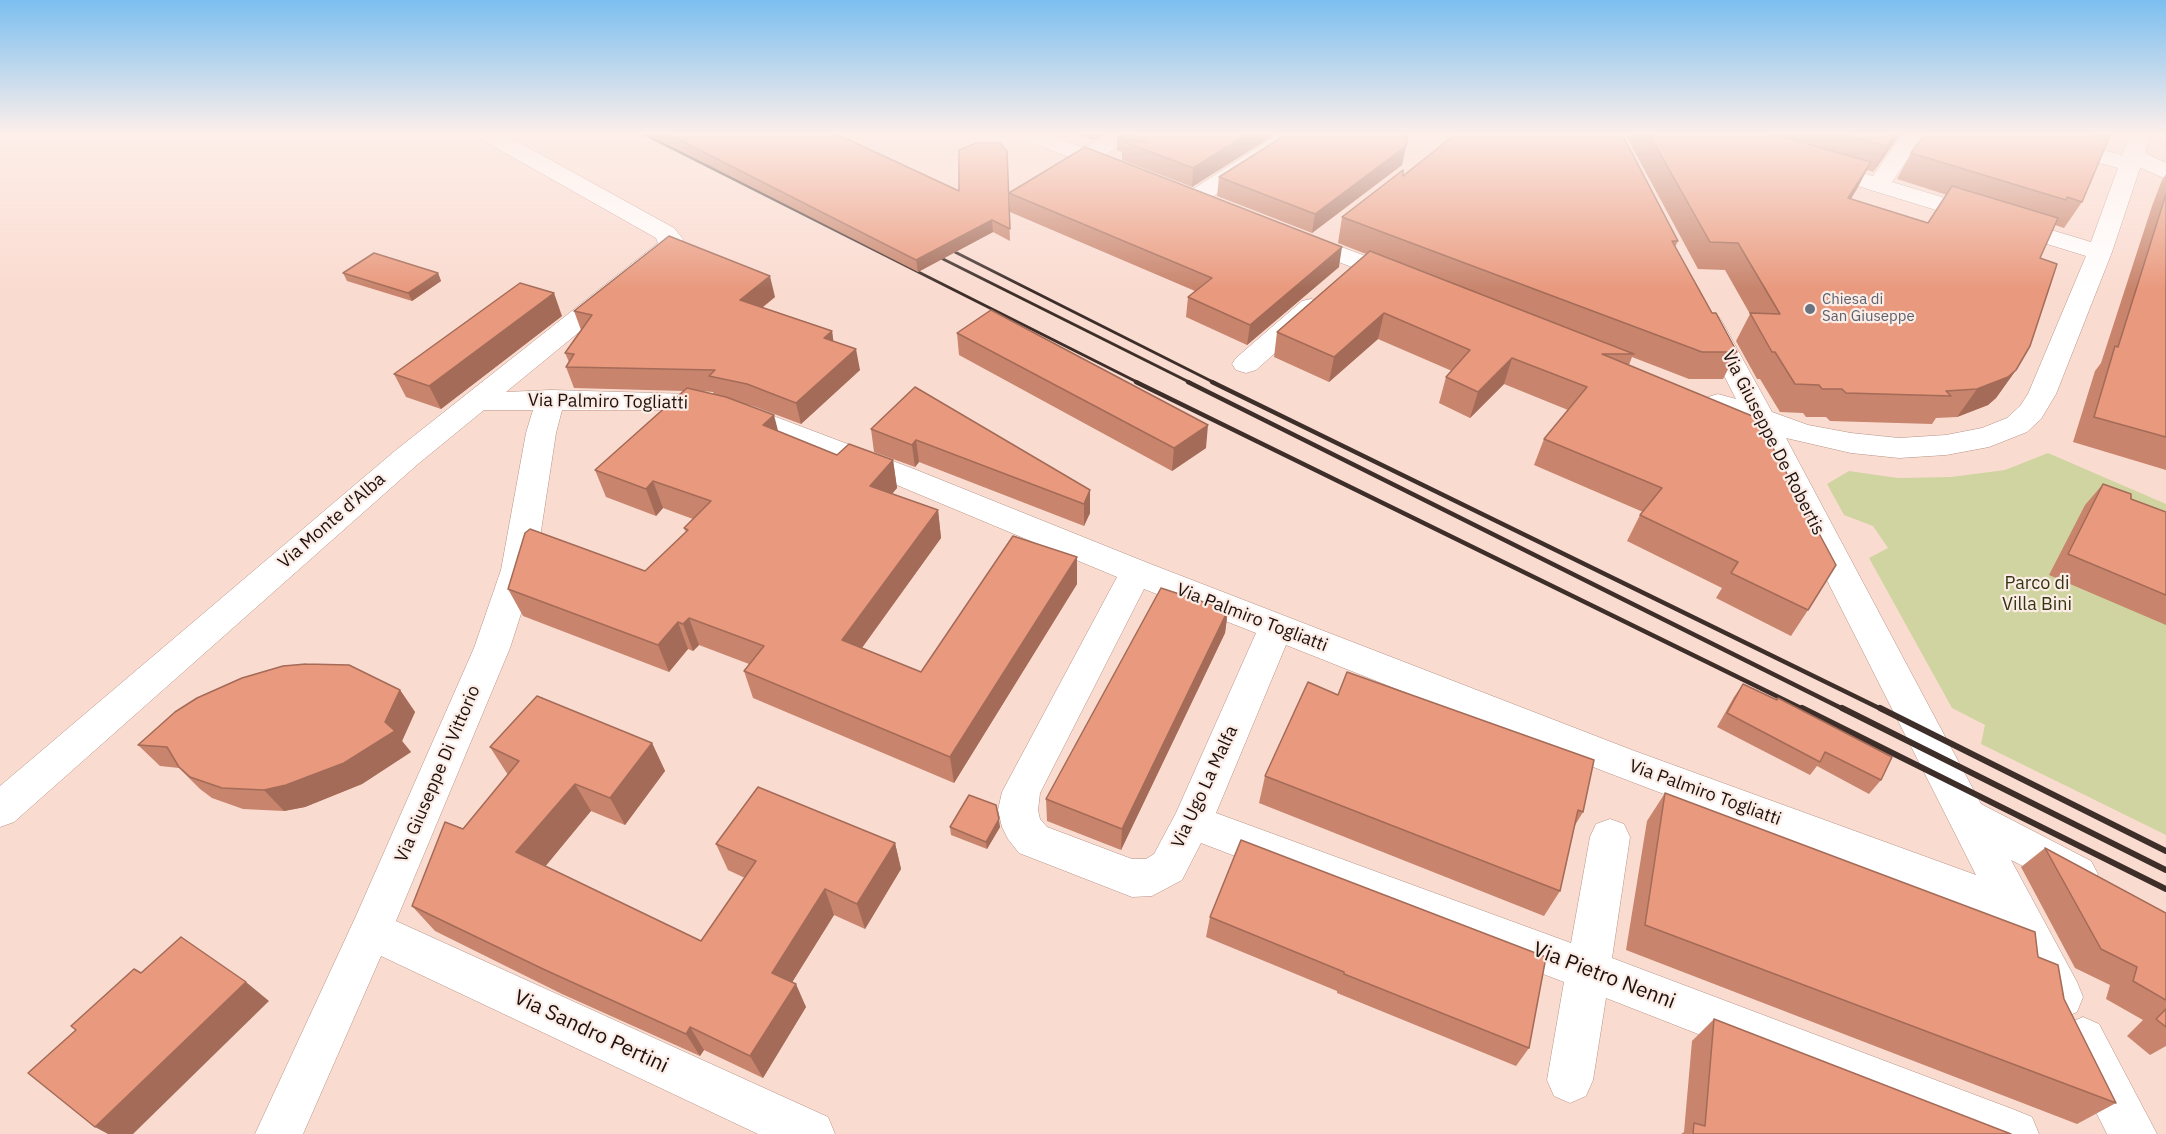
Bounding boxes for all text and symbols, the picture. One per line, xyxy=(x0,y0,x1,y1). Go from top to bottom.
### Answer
place label: Chiesa di San Giuseppe xyxy=(1822,291,1915,326)
marker: Chiesa di San Giuseppe xyxy=(1803,302,1817,316)
street label: Via Giuseppe De Robertis xyxy=(1717,347,1829,539)
street label: Via Palmiro Togliatti xyxy=(528,390,688,414)
street label: Via Monte d'Alba xyxy=(274,469,390,573)
park label: Parco di Villa Bini xyxy=(2002,573,2072,616)
street label: Via Palmiro Togliatti xyxy=(1173,579,1331,657)
street label: Via Giuseppe Di Vittorio xyxy=(391,682,485,866)
street label: Via Ugo La Malfa xyxy=(1167,722,1243,852)
street label: Via Palmiro Togliatti xyxy=(1626,755,1784,831)
street label: Via Pietro Nenni xyxy=(1529,937,1679,1015)
street label: Via Sandro Pertini xyxy=(510,985,672,1079)

